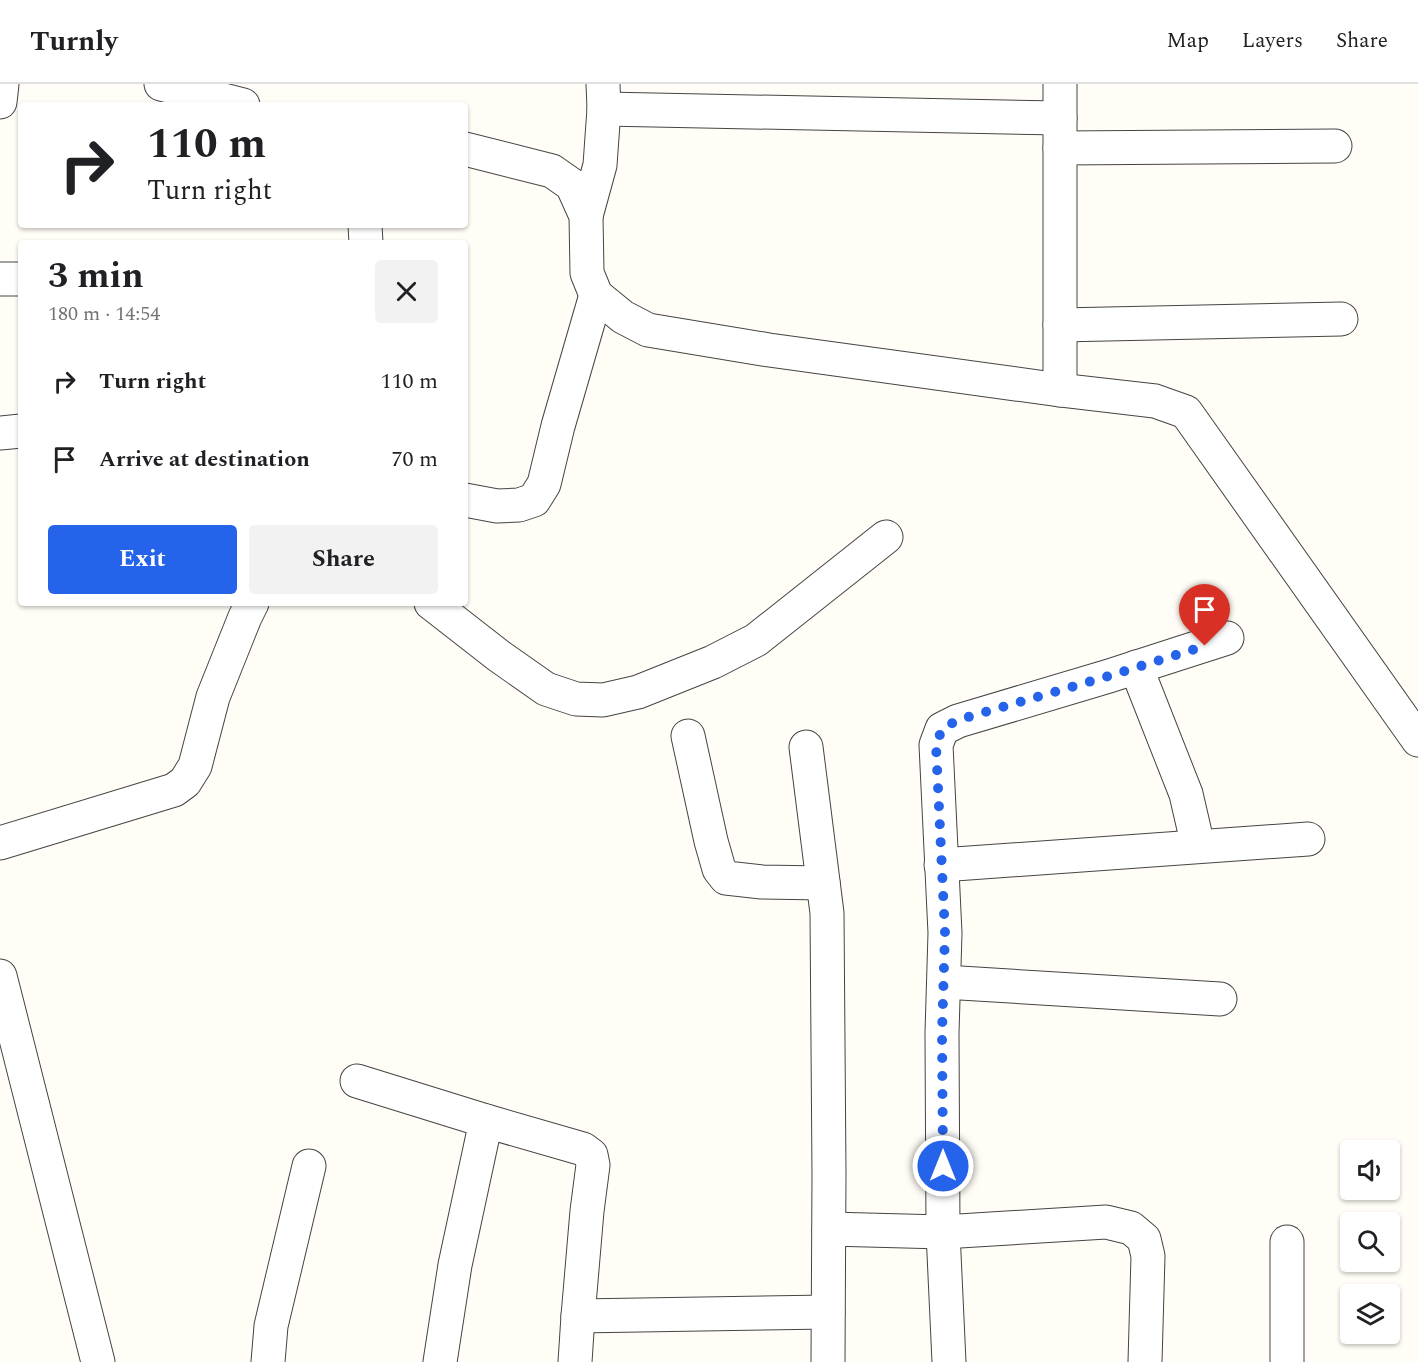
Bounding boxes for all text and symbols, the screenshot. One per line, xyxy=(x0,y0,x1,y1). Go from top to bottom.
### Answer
text: Turnly xyxy=(30,20,118,63)
text: Map xyxy=(1167,25,1209,57)
text: Layers xyxy=(1242,25,1303,57)
text: Share xyxy=(1336,25,1388,57)
text: 110 m xyxy=(147,113,266,176)
icon: right xyxy=(48,126,126,204)
text: Turn right xyxy=(147,170,272,212)
text: 3 min xyxy=(48,249,144,304)
button: close xyxy=(375,260,438,323)
text: 180 m · 14:54 xyxy=(48,299,160,329)
icon: right xyxy=(48,365,81,398)
text: Turn right xyxy=(99,365,206,398)
text: 110 m xyxy=(381,365,438,398)
icon: arrive xyxy=(48,443,81,476)
text: Arrive at destination xyxy=(99,443,310,476)
text: 70 m xyxy=(392,443,438,476)
button: Exit xyxy=(48,525,237,594)
button: Share xyxy=(249,525,438,594)
pin xyxy=(1179,584,1230,646)
icon: arrive xyxy=(1188,593,1221,626)
position arrow xyxy=(911,1134,975,1198)
map controls xyxy=(1340,1140,1400,1344)
button: sound xyxy=(1340,1140,1400,1200)
button: search xyxy=(1340,1212,1400,1272)
button: layers xyxy=(1340,1284,1400,1344)

